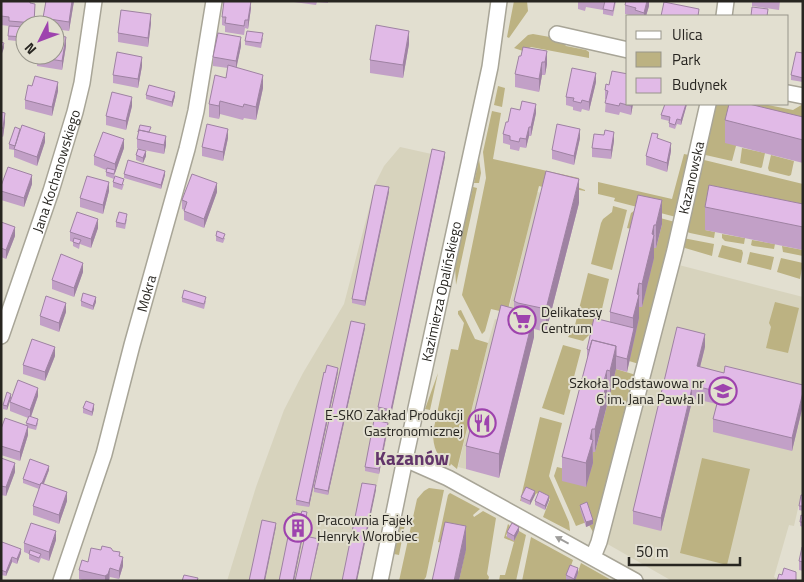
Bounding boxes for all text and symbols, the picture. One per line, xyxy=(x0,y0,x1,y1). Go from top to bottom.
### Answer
north arrow xyxy=(15,15,65,65)
legend xyxy=(626,15,789,105)
text: Ulica xyxy=(672,23,703,46)
text: N xyxy=(19,38,41,60)
text: Park xyxy=(672,48,701,71)
text: Budynek xyxy=(672,73,727,96)
street label: Jana Kochanowskiego xyxy=(26,107,85,235)
street label: Kazanowska xyxy=(672,139,709,216)
street label: Kazimierza Opalińskiego xyxy=(415,219,466,364)
street label: Mokra xyxy=(131,272,161,314)
place label: Delikatesy Centrum xyxy=(541,301,602,338)
supermarket icon: Delikatesy Centrum xyxy=(507,305,537,335)
place label: Szkoła Podstawowa nr 6 im. Jana Pawła II xyxy=(569,372,704,409)
school or university icon: Szkoła Podstawowa nr 6 im. Jana Pawła II xyxy=(708,376,738,406)
place label: E-SKO Zakład Produkcji Gastronomicznej xyxy=(325,404,463,441)
restaurant icon: E-SKO Zakład Produkcji Gastronomicznej xyxy=(467,408,497,438)
district label: Kazanów xyxy=(375,443,450,472)
place label: Pracownia Fajek Henryk Worobiec xyxy=(317,509,418,546)
building icon: Pracownia Fajek Henryk Worobiec xyxy=(283,513,313,543)
scale bar xyxy=(629,534,740,566)
one-way arrow xyxy=(555,536,570,544)
text: 50 m xyxy=(636,540,669,563)

